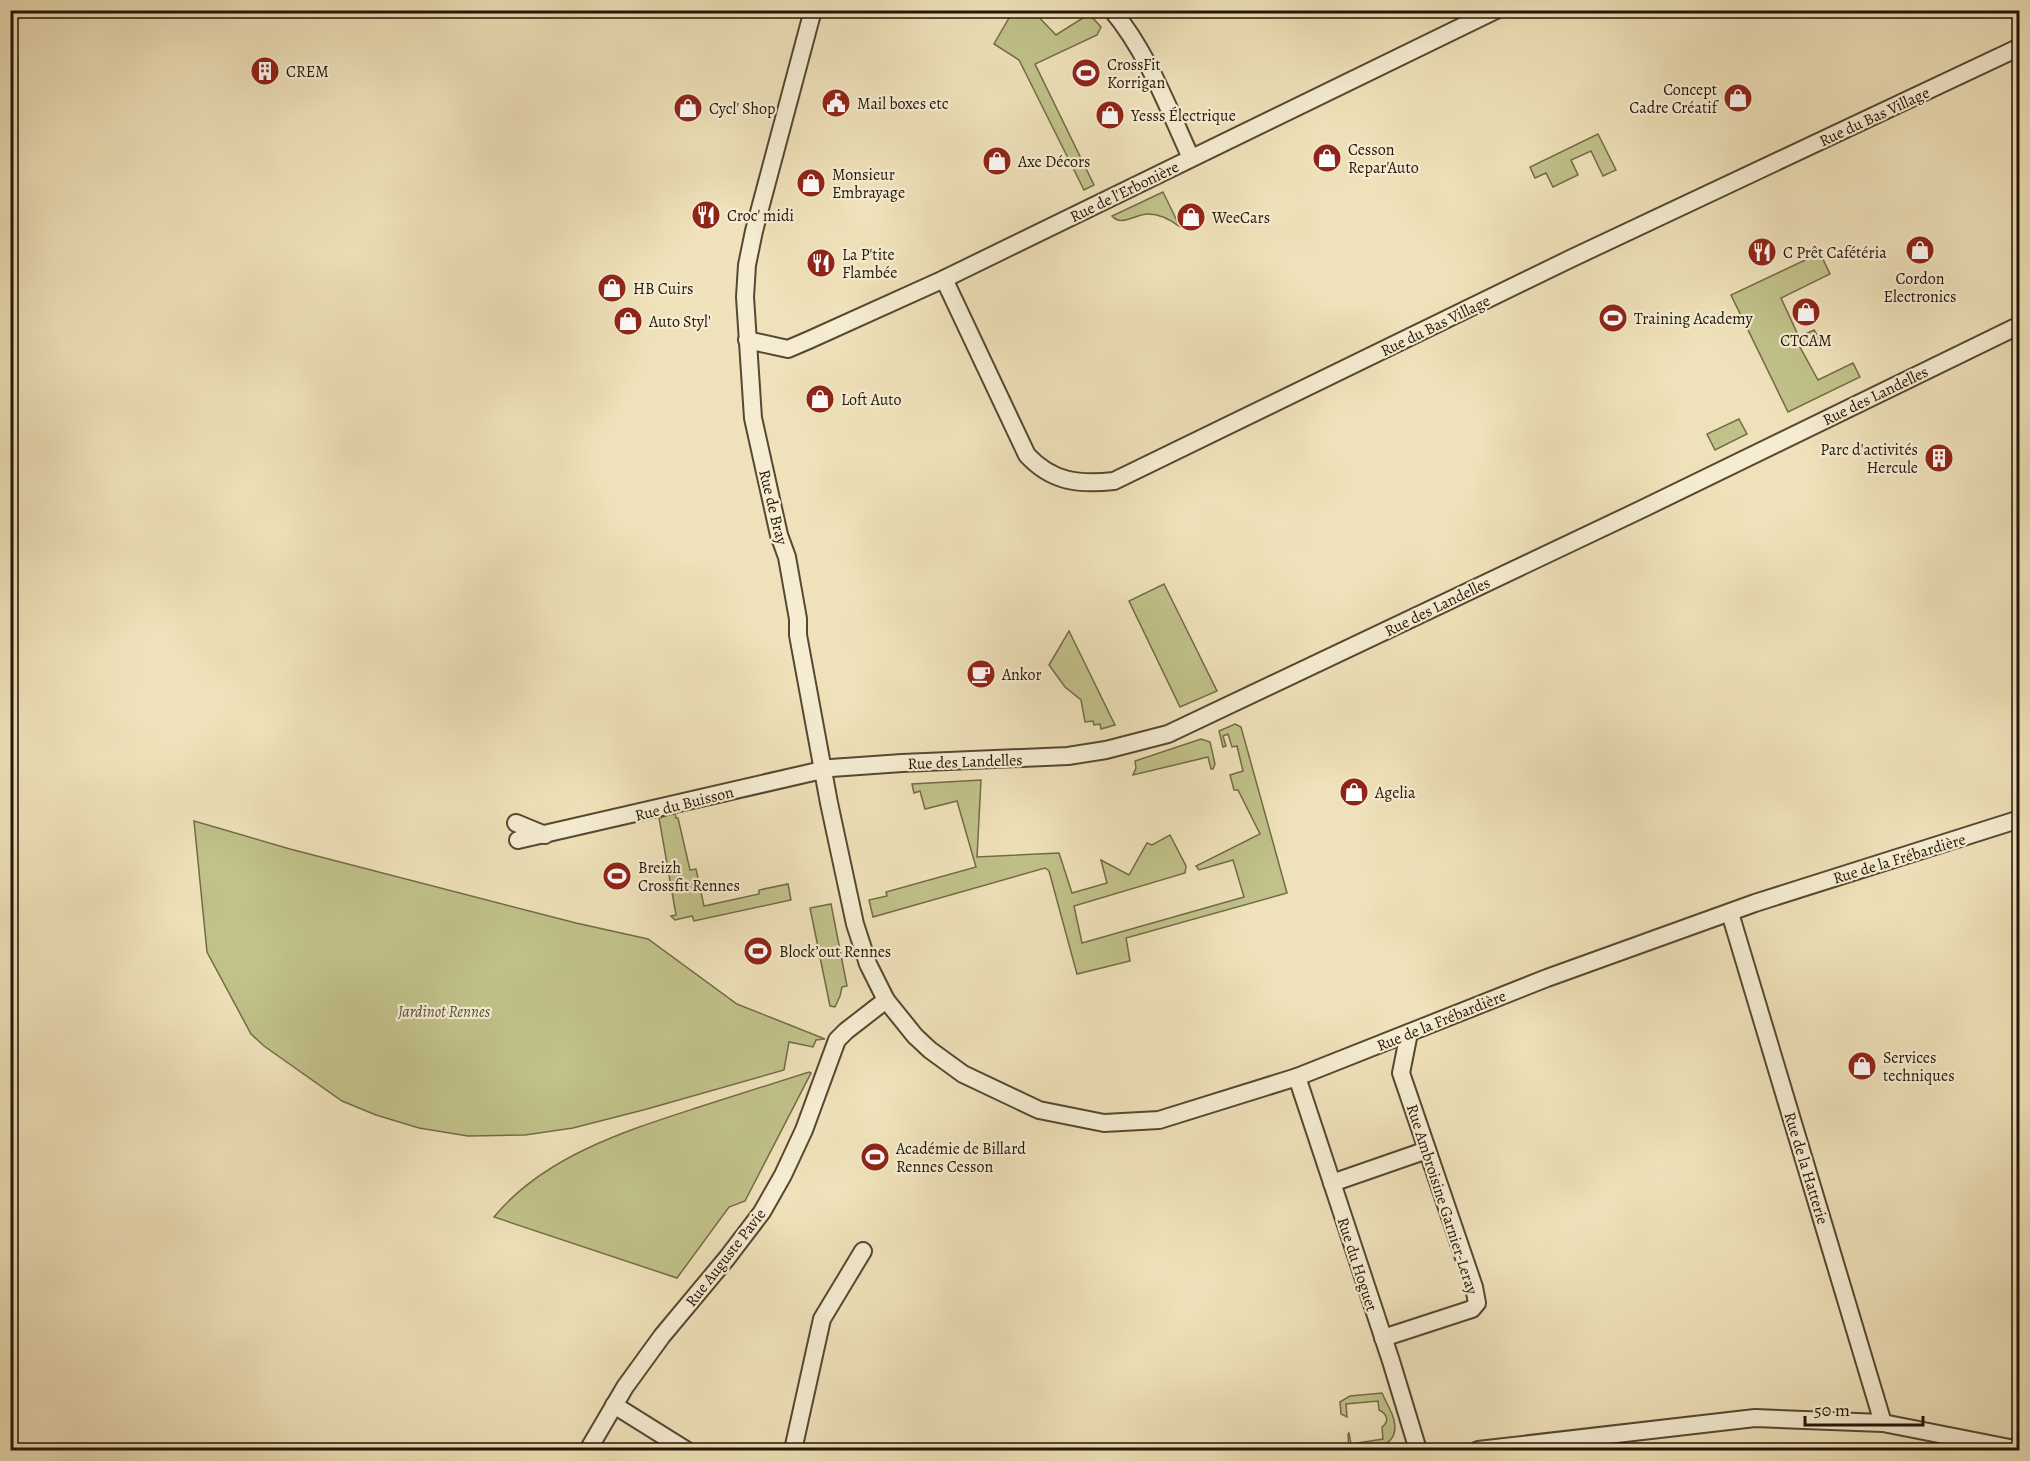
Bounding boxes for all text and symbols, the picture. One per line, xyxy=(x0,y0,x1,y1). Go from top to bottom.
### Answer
place label: CrossFit Korrigan xyxy=(1107,54,1166,94)
building icon: CREM xyxy=(249,55,281,87)
sports icon: CrossFit Korrigan xyxy=(1070,57,1102,89)
place label: CREM xyxy=(286,61,329,83)
place label: Concept Cadre Créatif xyxy=(1629,79,1720,119)
shop icon: Concept Cadre Créatif xyxy=(1722,82,1754,114)
street label: Rue du Bas Village xyxy=(1816,82,1933,152)
public building icon: Mail boxes etc xyxy=(820,87,852,119)
shop icon: Cycl' Shop xyxy=(672,92,704,124)
place label: Mail boxes etc xyxy=(857,93,949,115)
place label: Cycl' Shop xyxy=(709,98,775,120)
shop icon: Yesss Électrique xyxy=(1094,99,1126,131)
place label: Yesss Électrique xyxy=(1130,105,1236,127)
place label: Cesson Repar'Auto xyxy=(1348,139,1419,179)
shop icon: Cesson Repar'Auto xyxy=(1311,142,1343,174)
shop icon: Axe Décors xyxy=(981,145,1013,177)
place label: Axe Décors xyxy=(1017,151,1090,173)
street label: Rue de l'Erbonière xyxy=(1066,156,1183,228)
place label: Monsieur Embrayage xyxy=(832,164,905,204)
shop icon: Monsieur Embrayage xyxy=(795,167,827,199)
restaurant icon: Croc' midi xyxy=(690,199,722,231)
shop icon: WeeCars xyxy=(1175,201,1207,233)
place label: Croc' midi xyxy=(727,205,794,227)
place label: WeeCars xyxy=(1211,207,1270,229)
shop icon: Cordon Electronics xyxy=(1904,234,1936,266)
restaurant icon: C Prêt Cafétéria xyxy=(1746,236,1778,268)
place label: C Prêt Cafétéria xyxy=(1783,242,1887,264)
place label: La P'tite Flambée xyxy=(842,244,897,284)
restaurant icon: La P'tite Flambée xyxy=(805,247,837,279)
place label: Cordon Electronics xyxy=(1883,268,1957,308)
shop icon: HB Cuirs xyxy=(596,272,628,304)
place label: HB Cuirs xyxy=(633,278,694,300)
street label: Rue du Bas Village xyxy=(1377,290,1494,362)
shop icon: CTCAM xyxy=(1790,296,1822,328)
sports icon: Training Academy xyxy=(1597,302,1629,334)
shop icon: Auto Styl' xyxy=(612,305,644,337)
place label: Training Academy xyxy=(1634,308,1753,330)
place label: Auto Styl' xyxy=(648,311,711,333)
place label: CTCAM xyxy=(1780,330,1832,352)
street label: Rue des Landelles xyxy=(1819,361,1932,431)
shop icon: Loft Auto xyxy=(804,383,836,415)
place label: Loft Auto xyxy=(841,389,902,411)
place label: Parc d'activités Hercule xyxy=(1820,439,1918,479)
building icon: Parc d'activités Hercule xyxy=(1923,442,1955,474)
street label: Rue de Bray xyxy=(753,467,793,548)
street label: Rue des Landelles xyxy=(1381,572,1494,642)
cafe icon: Ankor xyxy=(965,658,997,690)
place label: Ankor xyxy=(1001,664,1042,686)
street label: Rue des Landelles xyxy=(907,749,1023,775)
shop icon: Agelia xyxy=(1338,776,1370,808)
street label: Rue du Buisson xyxy=(633,781,736,827)
place label: Agelia xyxy=(1374,782,1416,804)
street label: Rue de la Frébardière xyxy=(1830,828,1968,890)
place label: Breizh Crossfit Rennes xyxy=(638,857,740,897)
sports icon: Breizh Crossfit Rennes xyxy=(601,860,633,892)
sports icon: Block’out Rennes xyxy=(742,935,774,967)
place label: Block’out Rennes xyxy=(779,941,891,963)
street label: Rue de la Frébardière xyxy=(1373,985,1509,1057)
park label: Jardinot Rennes xyxy=(397,1001,491,1023)
place label: Services techniques xyxy=(1883,1047,1955,1087)
shop icon: Services techniques xyxy=(1846,1050,1878,1082)
street label: Rue Ambroisine Garnier-Leray xyxy=(1401,1101,1483,1298)
street label: Rue de la Hatterie xyxy=(1778,1109,1834,1227)
place label: Académie de Billard Rennes Cesson xyxy=(895,1138,1026,1178)
sports icon: Académie de Billard Rennes Cesson xyxy=(859,1141,891,1173)
street label: Rue Auguste Pavie xyxy=(680,1204,771,1311)
street label: Rue du Hoguet xyxy=(1332,1215,1383,1314)
scale bar xyxy=(1805,1389,1924,1427)
text: 50 m xyxy=(1814,1398,1850,1422)

